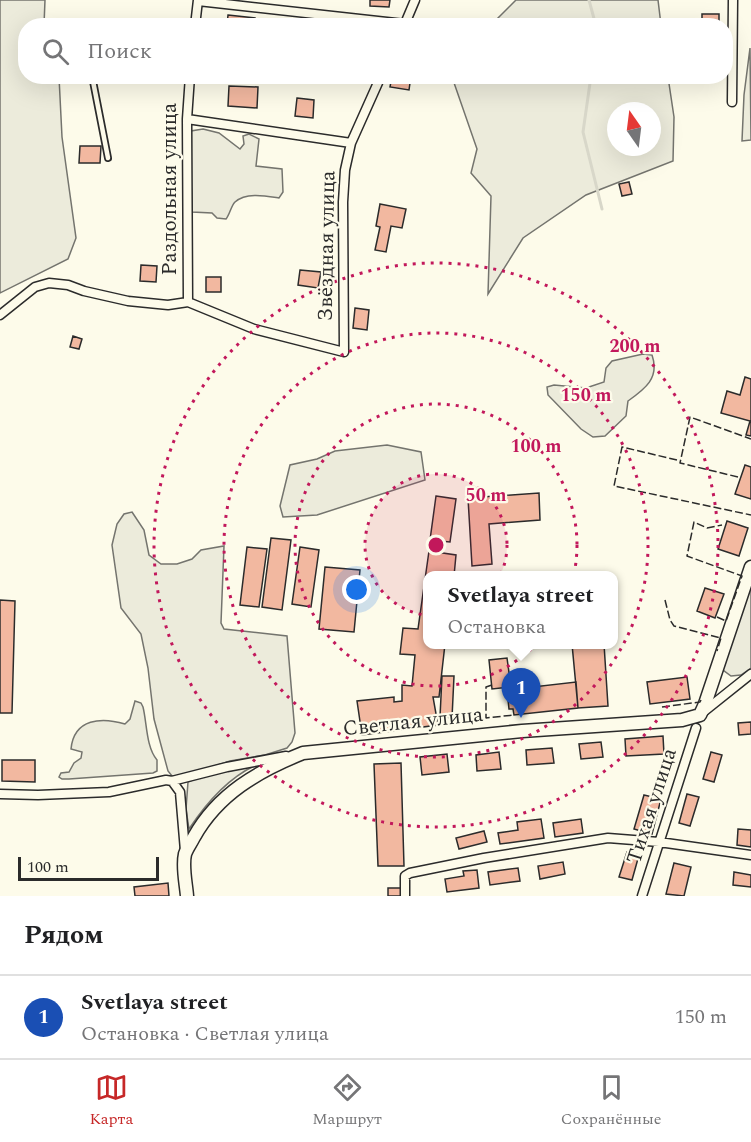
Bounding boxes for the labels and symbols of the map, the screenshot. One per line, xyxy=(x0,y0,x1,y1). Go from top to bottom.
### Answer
street label: Раздольная улица xyxy=(154,102,186,275)
north arrow xyxy=(607,102,661,156)
street label: Звёздная улица xyxy=(310,170,344,322)
text: 200 m xyxy=(609,333,661,360)
text: 150 m xyxy=(560,382,612,409)
text: 100 m xyxy=(510,433,562,460)
text: 50 m xyxy=(466,482,506,509)
centre of rings xyxy=(426,535,446,555)
your location xyxy=(342,575,371,604)
pin: 1 xyxy=(502,668,540,718)
street label: Светлая улица xyxy=(341,699,485,745)
street label: Тихая улица xyxy=(618,743,686,868)
scale bar xyxy=(18,854,159,882)

